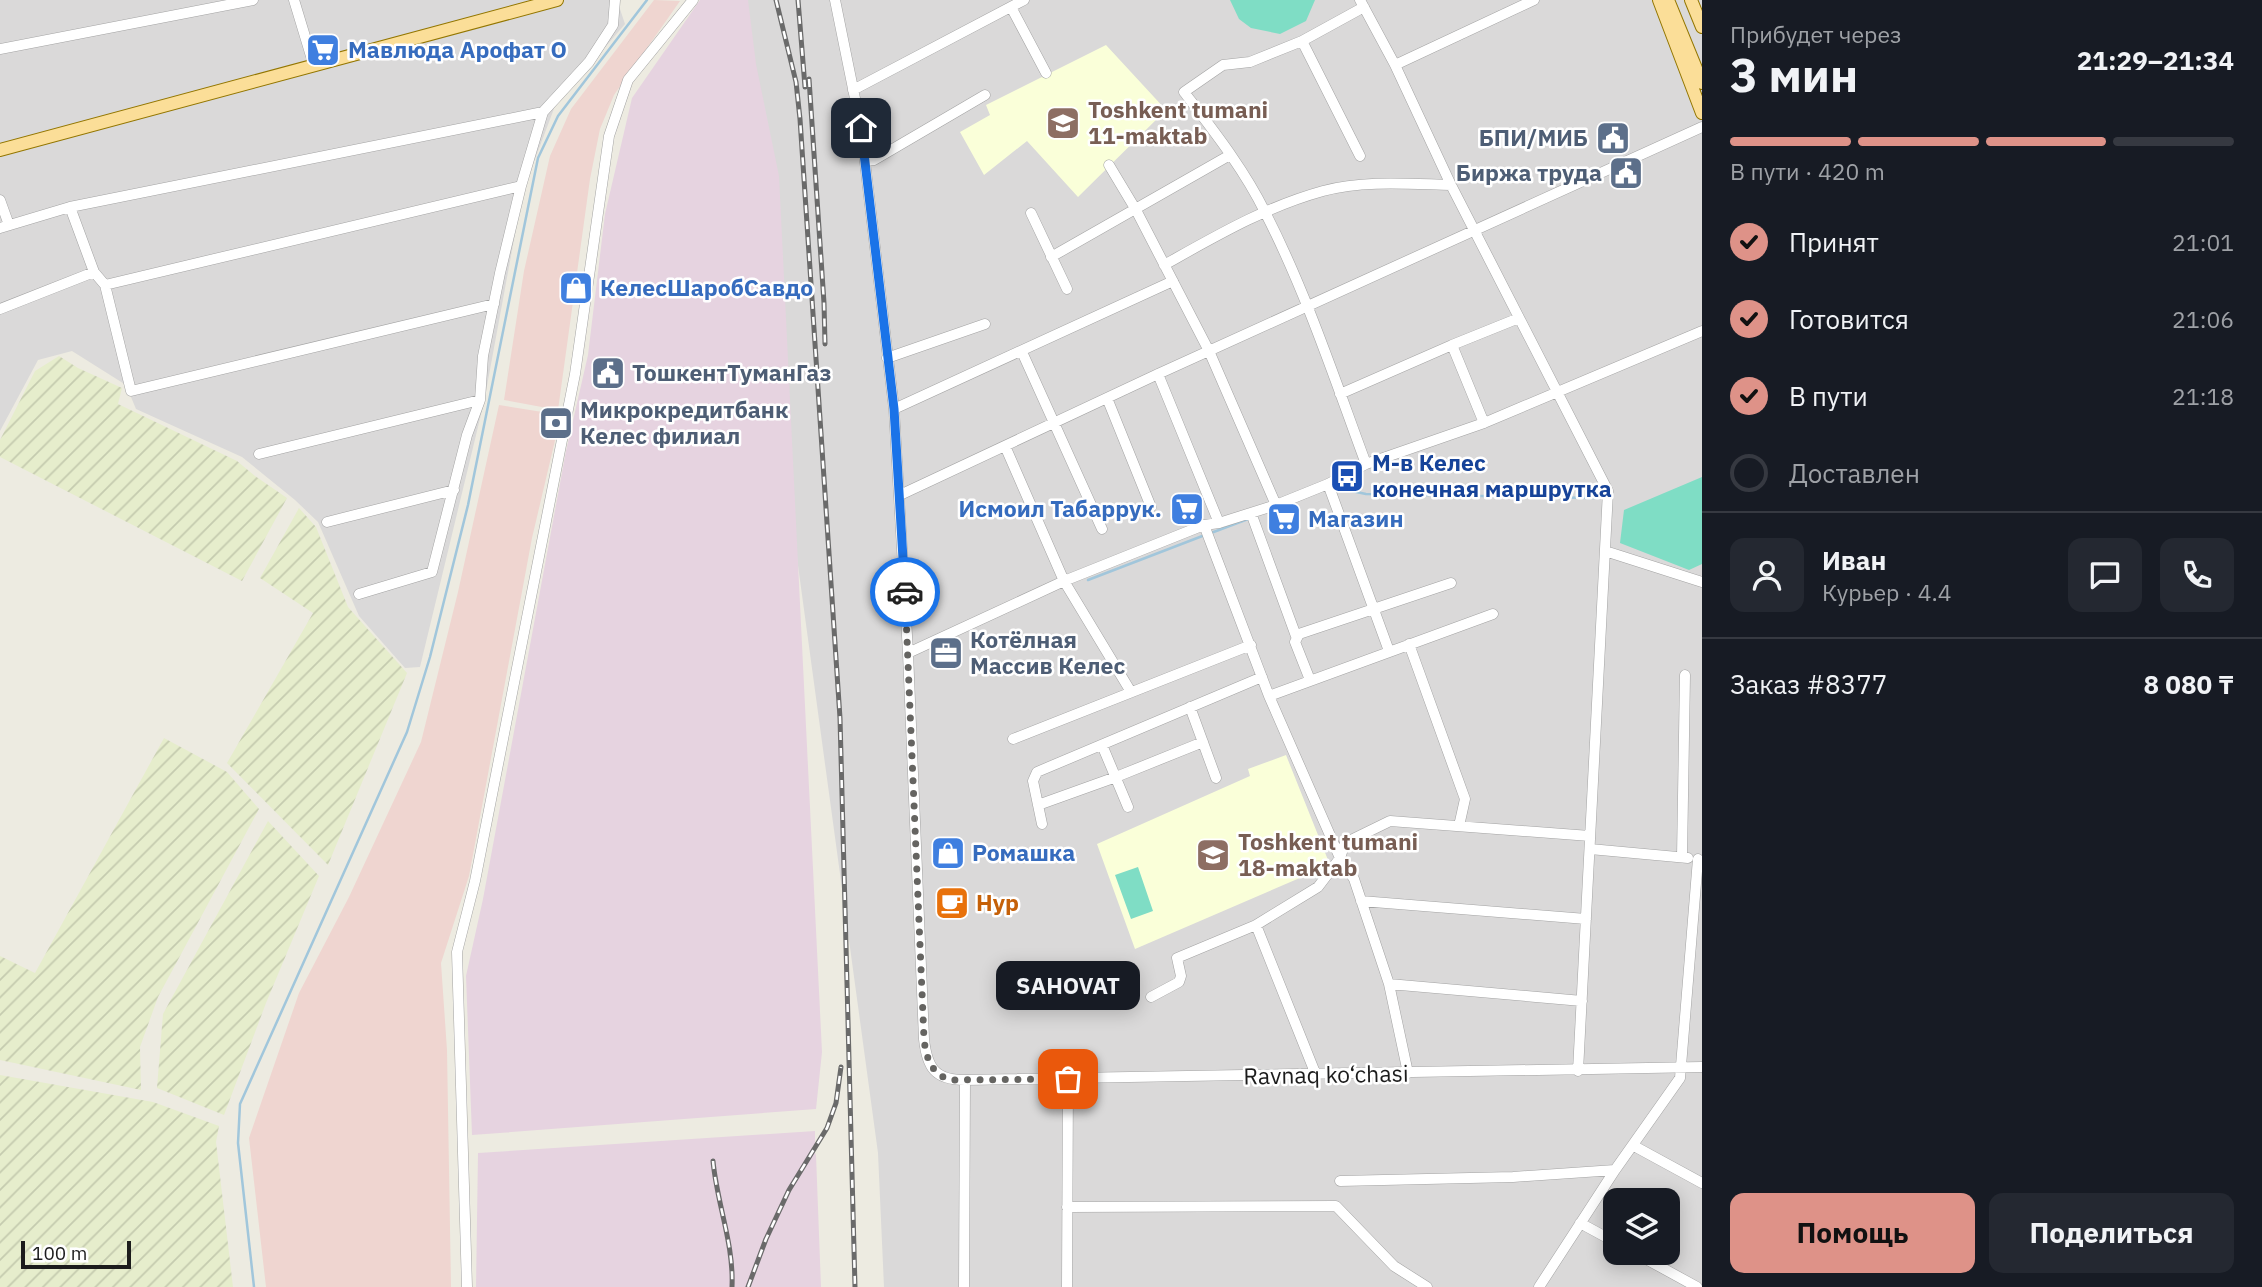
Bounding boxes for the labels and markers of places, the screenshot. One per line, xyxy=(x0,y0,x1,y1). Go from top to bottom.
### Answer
supermarket icon: Мавлюда Арофат О xyxy=(304,31,342,69)
place label: Мавлюда Арофат О xyxy=(348,34,567,64)
place label: Toshkent tumani 11-maktab xyxy=(1088,94,1268,150)
pin xyxy=(831,98,891,158)
school or university icon: Toshkent tumani 11-maktab xyxy=(1044,104,1082,142)
public building icon: БПИ/МИБ xyxy=(1594,119,1632,157)
place label: БПИ/МИБ xyxy=(1479,122,1588,152)
public building icon: Биржа труда xyxy=(1607,154,1645,192)
place label: Биржа труда xyxy=(1456,157,1602,187)
shop icon: КелесШаробСавдо xyxy=(557,269,595,307)
place label: КелесШаробСавдо xyxy=(600,272,813,302)
public building icon: ТошкентТуманГаз xyxy=(589,354,627,392)
place label: ТошкентТуманГаз xyxy=(632,357,832,387)
place label: Микрокредитбанк Келес филиал xyxy=(580,394,788,450)
bank icon: Микрокредитбанк Келес филиал xyxy=(537,404,575,442)
place label: М-в Келес конечная маршрутка xyxy=(1372,447,1612,503)
bus stop icon: М-в Келес конечная маршрутка xyxy=(1328,457,1366,495)
supermarket icon: Исмоил Табаррук. xyxy=(1168,490,1206,528)
place label: Исмоил Табаррук. xyxy=(959,493,1162,523)
supermarket icon: Магазин xyxy=(1265,500,1303,538)
place label: Магазин xyxy=(1308,503,1403,533)
place label: Котёлная Массив Келес xyxy=(970,624,1125,680)
office icon: Котёлная Массив Келес xyxy=(927,634,965,672)
place label: Toshkent tumani 18-maktab xyxy=(1238,826,1418,882)
shop icon: Ромашка xyxy=(929,834,967,872)
school or university icon: Toshkent tumani 18-maktab xyxy=(1194,836,1232,874)
place label: Ромашка xyxy=(972,837,1075,867)
cafe icon: Нур xyxy=(933,884,971,922)
place label: Нур xyxy=(976,887,1019,917)
callout: SAHOVAT xyxy=(996,960,1140,1009)
pin xyxy=(1038,1049,1098,1109)

